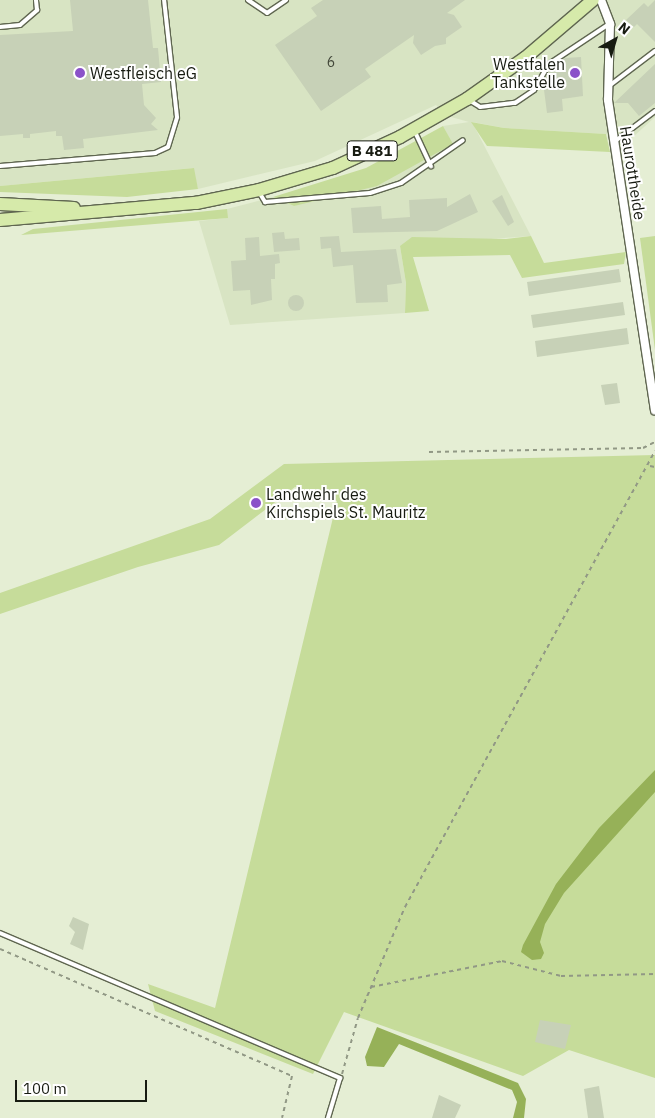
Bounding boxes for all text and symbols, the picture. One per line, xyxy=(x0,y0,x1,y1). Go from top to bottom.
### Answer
north arrow xyxy=(590,15,640,65)
text: N xyxy=(615,18,634,39)
house number: 6 xyxy=(327,54,335,70)
place label: Westfalen Tankstelle xyxy=(492,54,565,92)
place label: Westfleisch eG xyxy=(90,63,197,83)
marker: Westfleisch eG xyxy=(74,67,86,79)
marker: Westfalen Tankstelle xyxy=(569,67,581,79)
street label: Haurottheide xyxy=(616,125,650,221)
road number: B 481 xyxy=(346,138,398,164)
place label: Landwehr des Kirchspiels St. Mauritz xyxy=(266,484,425,522)
marker: Landwehr des Kirchspiels St. Mauritz xyxy=(250,497,262,509)
scale bar xyxy=(18,1070,150,1102)
text: 100 m xyxy=(23,1079,67,1098)

